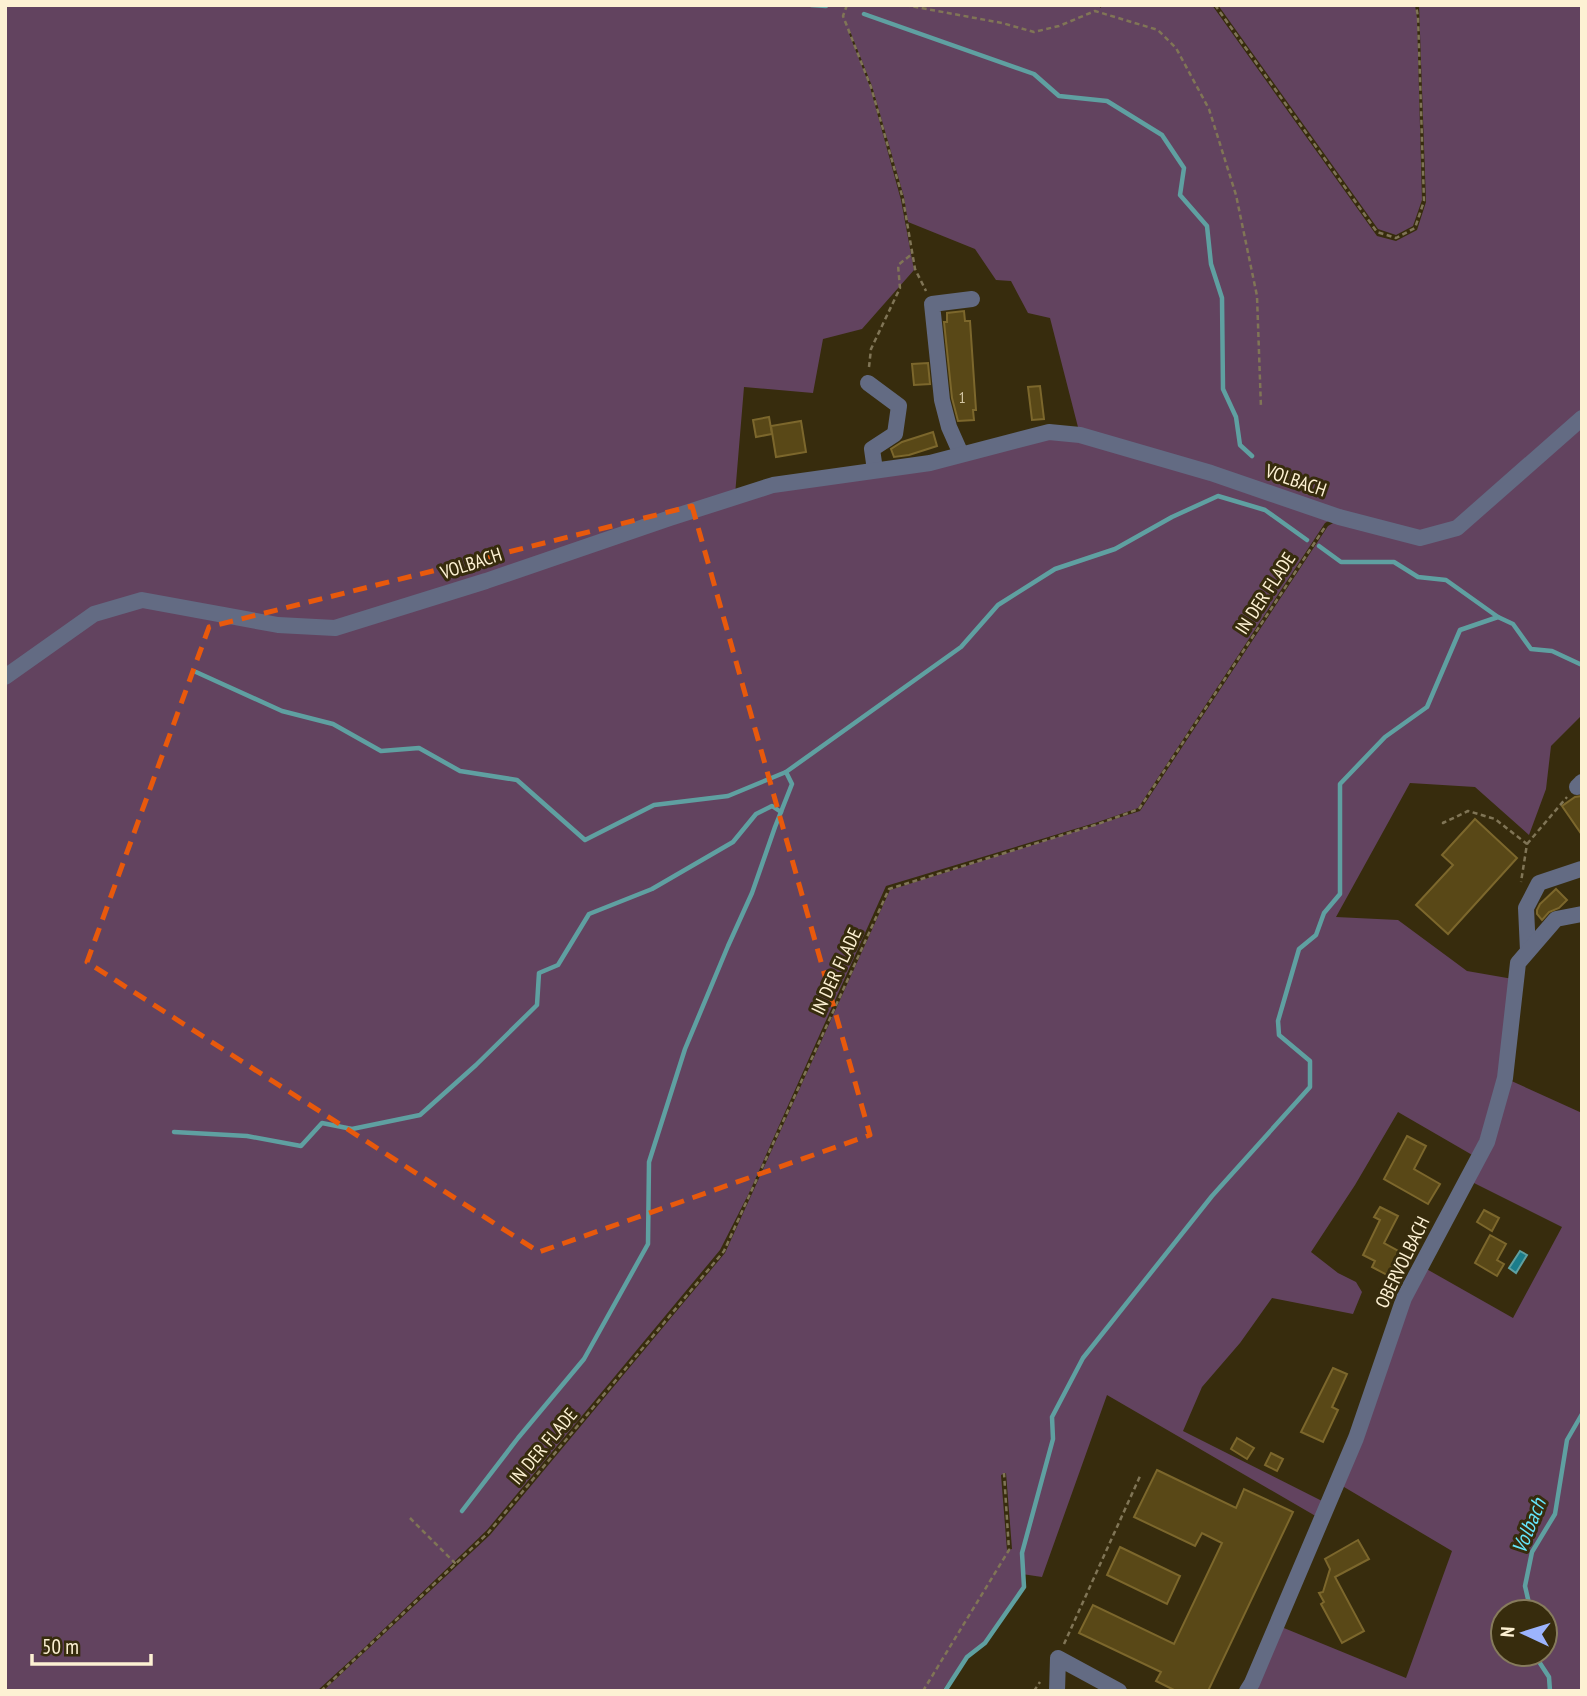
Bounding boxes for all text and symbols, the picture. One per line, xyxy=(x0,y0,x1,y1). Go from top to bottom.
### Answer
house number: 1 xyxy=(958,387,966,407)
street label: VOLBACH xyxy=(1261,458,1330,502)
street label: VOLBACH xyxy=(436,542,505,584)
street label: IN DER FLADE xyxy=(1230,547,1300,639)
street label: IN DER FLADE xyxy=(805,924,867,1018)
street label: OBERVOLBACH xyxy=(1370,1212,1434,1312)
street label: IN DER FLADE xyxy=(504,1403,582,1489)
water label: Volbach xyxy=(1505,1493,1552,1557)
north arrow xyxy=(1489,1598,1559,1668)
scale bar xyxy=(32,1622,150,1666)
text: N xyxy=(1495,1626,1519,1638)
text: 50 m xyxy=(42,1633,79,1660)

